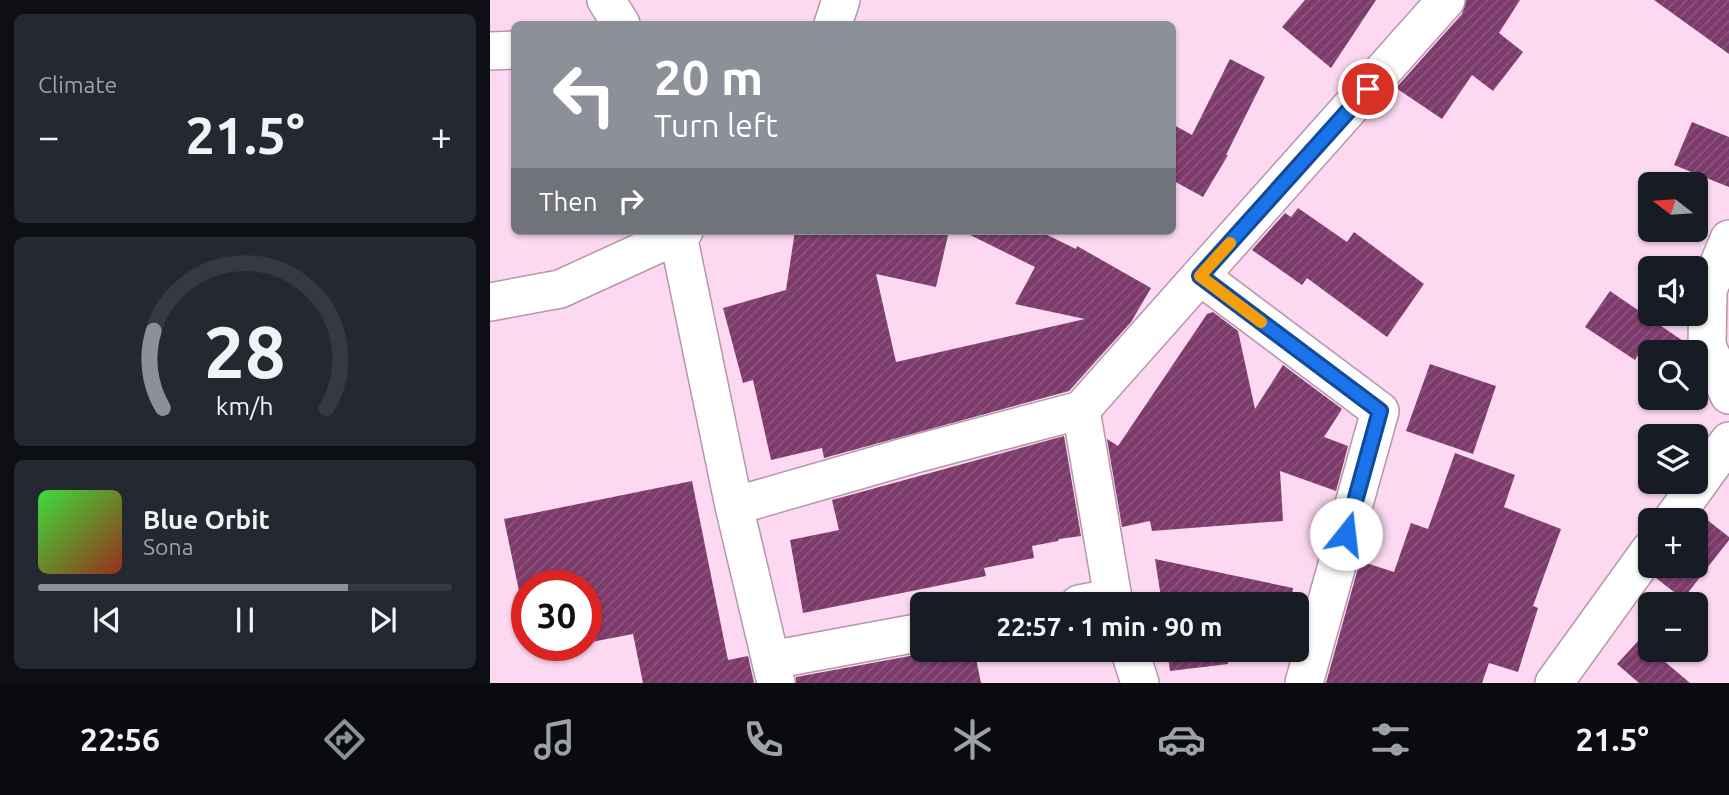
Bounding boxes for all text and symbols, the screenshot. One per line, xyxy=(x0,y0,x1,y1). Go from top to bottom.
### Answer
icon: left xyxy=(539,49,630,140)
text: 20 m xyxy=(654,49,763,104)
pin xyxy=(1338,59,1398,119)
icon: arrive xyxy=(1349,70,1387,108)
text: Climate xyxy=(38,72,117,97)
text: 21.5° xyxy=(185,106,305,164)
text: Turn left xyxy=(654,107,778,143)
text: − xyxy=(38,115,59,157)
text: + xyxy=(431,115,452,157)
north arrow xyxy=(1638,172,1708,242)
map controls xyxy=(1638,172,1708,662)
icon: right xyxy=(612,182,650,220)
text: Then xyxy=(539,187,598,216)
button: sound xyxy=(1638,256,1708,326)
text: 28 xyxy=(204,310,286,392)
button: search xyxy=(1638,340,1708,410)
text: km/h xyxy=(216,391,274,419)
button: layers xyxy=(1638,424,1708,494)
position arrow xyxy=(1309,497,1383,571)
text: Blue Orbit xyxy=(143,505,270,534)
button: + xyxy=(1638,508,1708,578)
text: Sona xyxy=(143,534,193,559)
speed limit sign: 30 xyxy=(511,570,602,661)
button: − xyxy=(1638,592,1708,662)
icon: previous xyxy=(88,601,126,639)
icon: pause xyxy=(226,601,264,639)
icon: next xyxy=(364,601,402,639)
text: 22:57 · 1 min · 90 m xyxy=(996,612,1223,641)
icon: directions xyxy=(320,715,369,764)
icon: music xyxy=(530,715,579,764)
icon: phone xyxy=(739,715,788,764)
icon: climate xyxy=(948,715,997,764)
icon: car xyxy=(1157,715,1206,764)
icon: filters xyxy=(1366,715,1415,764)
text: 22:56 xyxy=(80,721,160,757)
text: 21.5° xyxy=(1575,721,1649,757)

